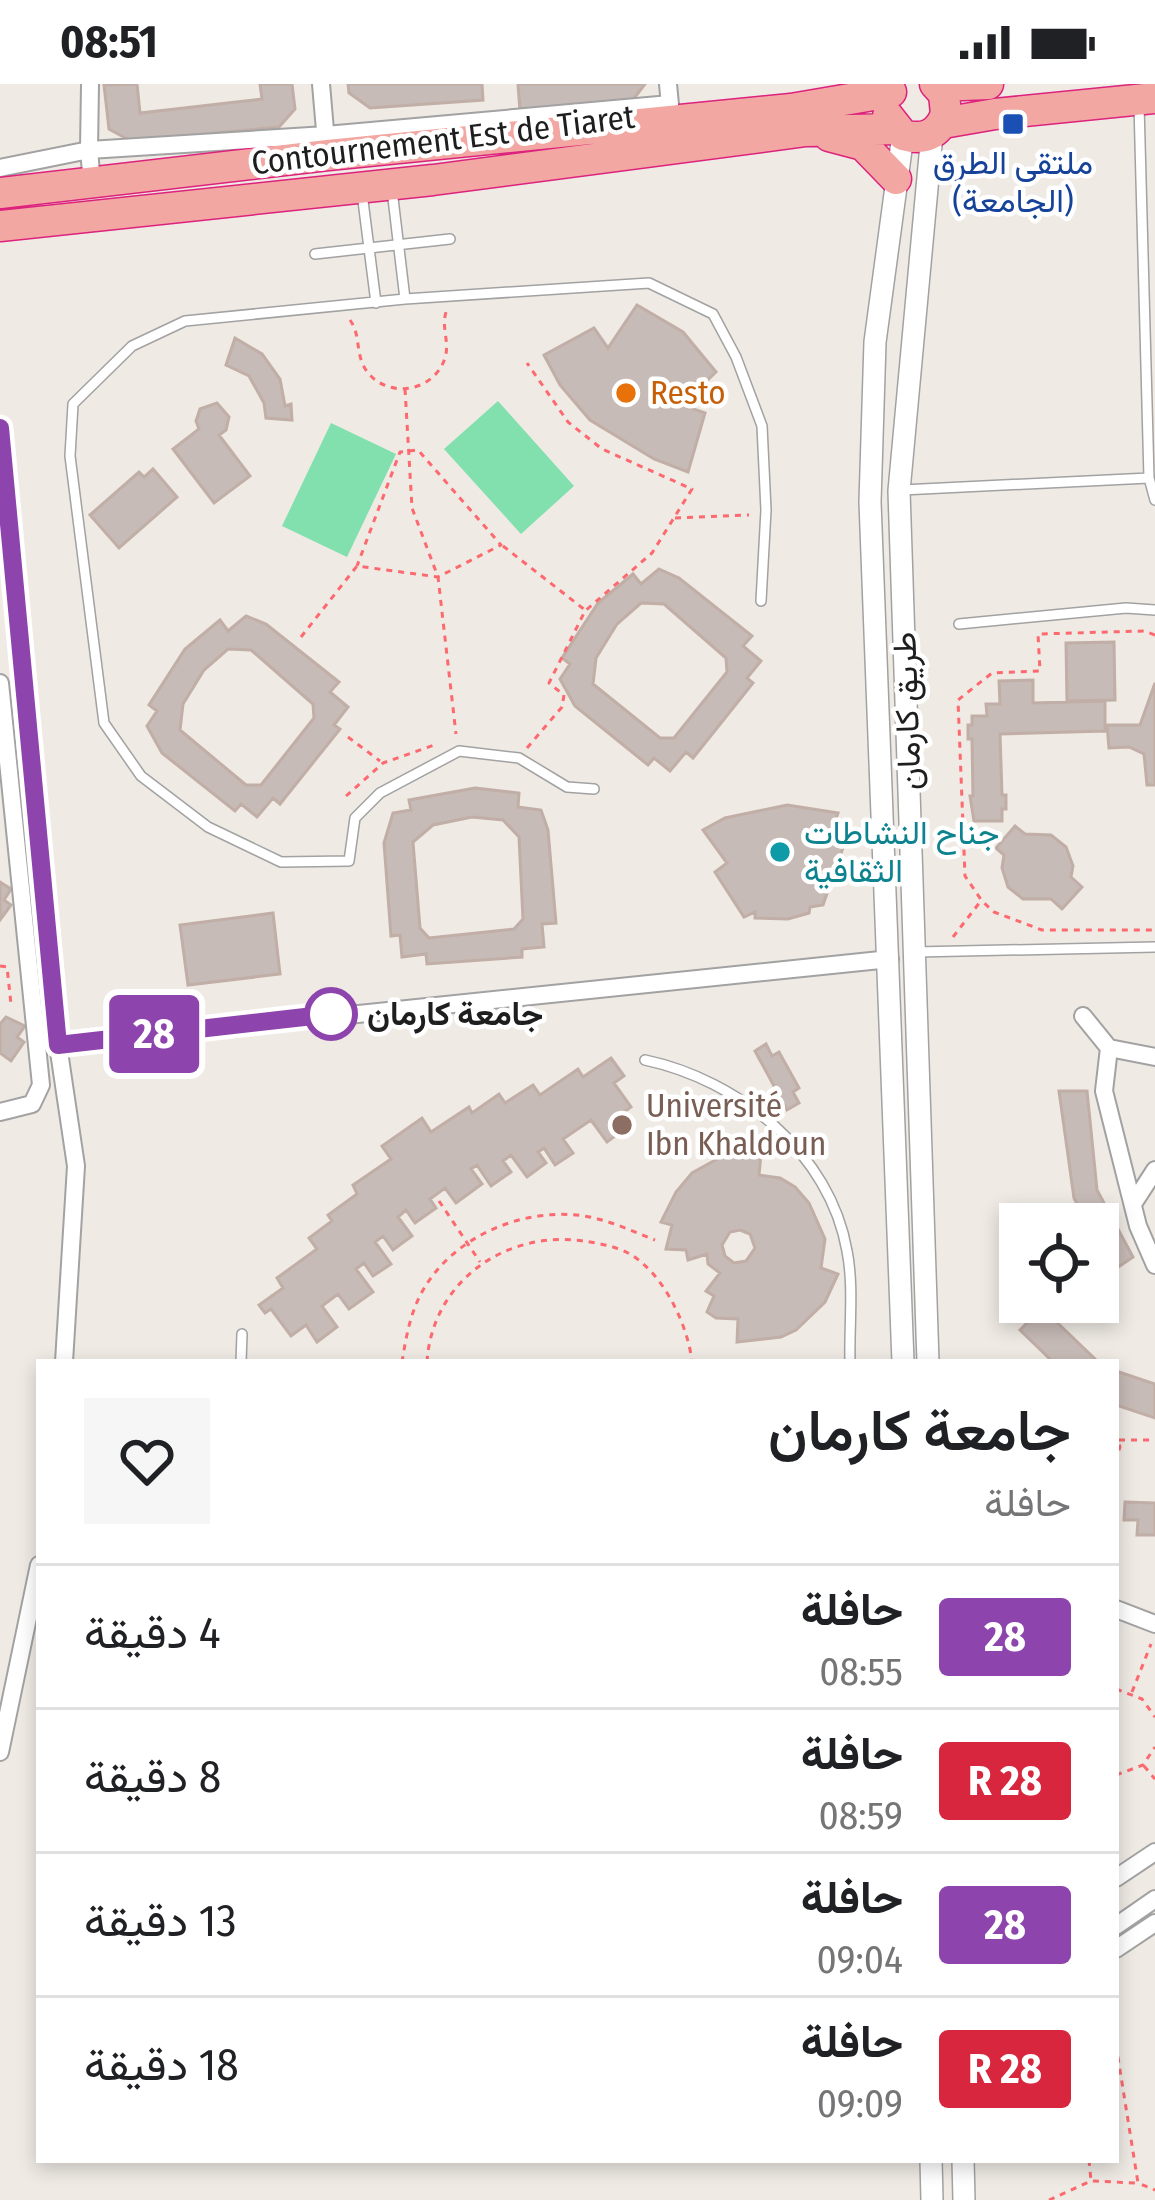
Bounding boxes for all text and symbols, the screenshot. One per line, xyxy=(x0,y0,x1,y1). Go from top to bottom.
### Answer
text: 08:51 xyxy=(60,15,158,69)
street label: Contournement Est de Tiaret xyxy=(249,97,637,183)
marker: ملتقى الطرق (الجامعة) xyxy=(1000,111,1026,137)
place label: ملتقى الطرق (الجامعة) xyxy=(933,143,1093,221)
place label: Resto xyxy=(650,373,726,413)
marker: Resto xyxy=(613,380,639,406)
street label: طريق كارمان xyxy=(884,631,930,791)
place label: جناح النشاطات الثقافية xyxy=(804,813,999,891)
marker: جناح النشاطات الثقافية xyxy=(767,839,793,865)
marker: جامعة كارمان xyxy=(306,989,356,1039)
place label: جامعة كارمان xyxy=(367,994,543,1034)
line badge: 28 xyxy=(100,995,208,1073)
text: 28 xyxy=(133,1009,175,1059)
place label: Université Ibn Khaldoun xyxy=(646,1086,826,1164)
marker: Université Ibn Khaldoun xyxy=(609,1112,635,1138)
map controls xyxy=(999,1203,1119,1323)
button: locate xyxy=(999,1203,1119,1323)
text: جامعة كارمان xyxy=(768,1397,1071,1465)
button: heart xyxy=(84,1398,210,1524)
text: حافلة xyxy=(984,1480,1071,1526)
text: حافلة xyxy=(801,1583,903,1637)
text: 4 دقيقة xyxy=(84,1606,221,1660)
text: 28 xyxy=(984,1612,1026,1662)
text: 08:55 xyxy=(819,1649,903,1695)
text: حافلة xyxy=(801,1727,903,1781)
text: 8 دقيقة xyxy=(84,1750,221,1804)
text: 28 R xyxy=(968,1756,1042,1806)
text: 08:59 xyxy=(818,1793,903,1839)
text: حافلة xyxy=(801,1871,903,1925)
text: 13 دقيقة xyxy=(84,1894,237,1948)
text: 28 xyxy=(984,1900,1026,1950)
text: 09:04 xyxy=(817,1937,903,1983)
text: حافلة xyxy=(801,2015,903,2069)
text: 18 دقيقة xyxy=(84,2038,239,2092)
text: 28 R xyxy=(968,2044,1042,2094)
text: 09:09 xyxy=(817,2081,903,2127)

